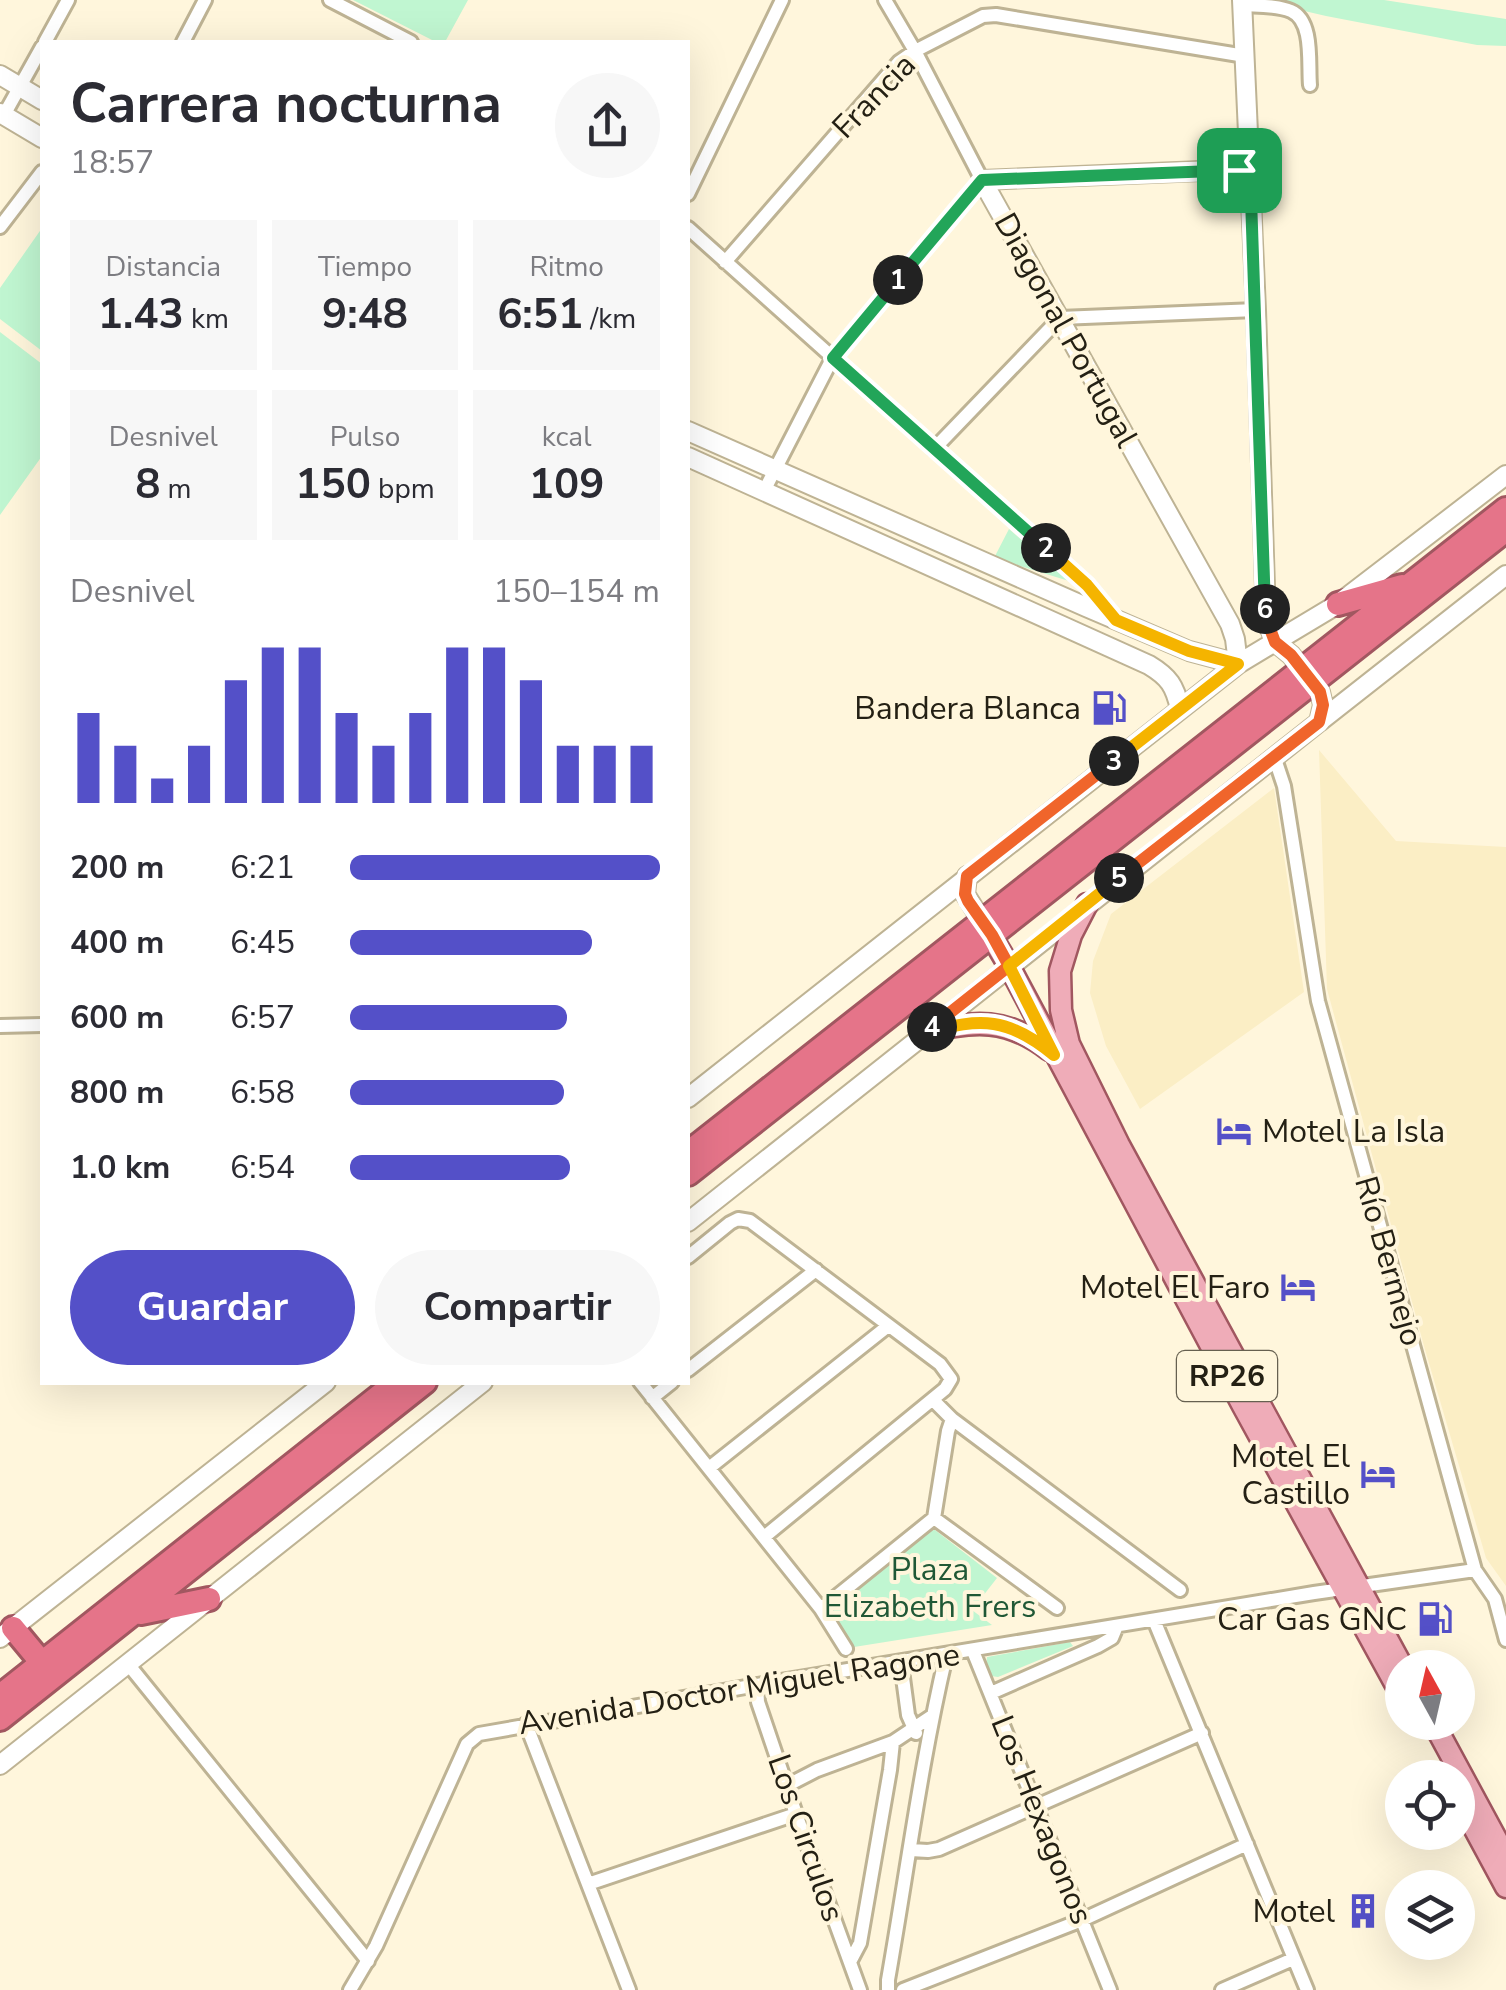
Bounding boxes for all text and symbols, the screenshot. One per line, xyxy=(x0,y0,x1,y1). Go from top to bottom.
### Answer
street label: Francia xyxy=(823,44,925,148)
text: Carrera nocturna xyxy=(70,66,502,141)
button: share xyxy=(555,73,660,178)
pin xyxy=(1197,128,1282,213)
text: 18:57 xyxy=(70,141,154,184)
icon: arrive xyxy=(1212,143,1267,198)
street label: Diagonal Portugal xyxy=(984,205,1148,455)
text: Distancia xyxy=(106,248,221,286)
text: Tiempo xyxy=(318,248,412,286)
text: Ritmo xyxy=(529,248,604,286)
pin: 1 xyxy=(873,255,923,305)
text: 1 xyxy=(890,261,906,299)
text: 1.43 xyxy=(98,286,184,343)
text: 9:48 xyxy=(322,286,408,343)
text: 6:51 xyxy=(497,286,583,343)
text: km xyxy=(184,300,229,338)
text: /km xyxy=(583,300,636,338)
text: Desnivel xyxy=(109,418,218,456)
text: Pulso xyxy=(330,418,400,456)
text: kcal xyxy=(542,418,591,456)
text: 8 xyxy=(135,456,160,513)
text: 150 xyxy=(295,456,371,513)
text: 109 xyxy=(529,456,604,513)
text: m xyxy=(160,470,192,508)
text: bpm xyxy=(371,470,435,508)
pin: 2 xyxy=(1021,523,1071,573)
text: 2 xyxy=(1038,529,1054,567)
text: Desnivel xyxy=(70,570,195,613)
text: 150–154 m xyxy=(493,570,660,613)
pin: 6 xyxy=(1240,584,1290,634)
text: 6 xyxy=(1257,590,1273,628)
place label: Bandera Blanca xyxy=(854,687,1081,730)
fuel station icon: Bandera Blanca xyxy=(1090,689,1128,727)
pin: 3 xyxy=(1089,736,1139,786)
text: 3 xyxy=(1106,742,1122,780)
text: 200 m xyxy=(70,846,164,889)
text: 6:21 xyxy=(230,846,295,889)
pin: 5 xyxy=(1094,853,1144,903)
text: 5 xyxy=(1111,859,1127,897)
text: 400 m xyxy=(70,921,164,964)
text: 6:45 xyxy=(230,921,295,964)
text: 600 m xyxy=(70,996,164,1039)
text: 6:57 xyxy=(230,996,295,1039)
pin: 4 xyxy=(907,1002,957,1052)
text: 4 xyxy=(924,1008,940,1046)
text: 800 m xyxy=(70,1071,164,1114)
text: 6:58 xyxy=(230,1071,295,1114)
place label: Motel La Isla xyxy=(1262,1110,1445,1153)
hotel icon: Motel La Isla xyxy=(1215,1112,1253,1150)
text: 1.0 km xyxy=(70,1146,170,1189)
text: 6:54 xyxy=(230,1146,295,1189)
street label: Río Bermejo xyxy=(1344,1171,1434,1351)
button: Guardar xyxy=(70,1250,355,1365)
button: Compartir xyxy=(375,1250,660,1365)
place label: Motel El Faro xyxy=(1080,1266,1270,1309)
hotel icon: Motel El Faro xyxy=(1279,1268,1317,1306)
road number: RP26 xyxy=(1177,1351,1277,1401)
place label: Motel El Castillo xyxy=(1231,1435,1351,1515)
hotel icon: Motel El Castillo xyxy=(1359,1455,1397,1493)
park label: Plaza Elizabeth Frers xyxy=(824,1548,1036,1628)
place label: Car Gas GNC xyxy=(1217,1598,1407,1641)
fuel station icon: Car Gas GNC xyxy=(1416,1600,1454,1638)
street label: Avenida Doctor Miguel Ragone xyxy=(515,1633,963,1745)
north arrow xyxy=(1385,1650,1475,1740)
map controls xyxy=(1385,1650,1475,1960)
street label: Los Hexagonos xyxy=(981,1709,1103,1931)
street label: Los Circulos xyxy=(757,1749,855,1927)
button: locate xyxy=(1385,1760,1475,1850)
button: layers xyxy=(1385,1870,1475,1960)
place label: Motel xyxy=(1252,1890,1336,1933)
building icon: Motel xyxy=(1344,1892,1382,1930)

